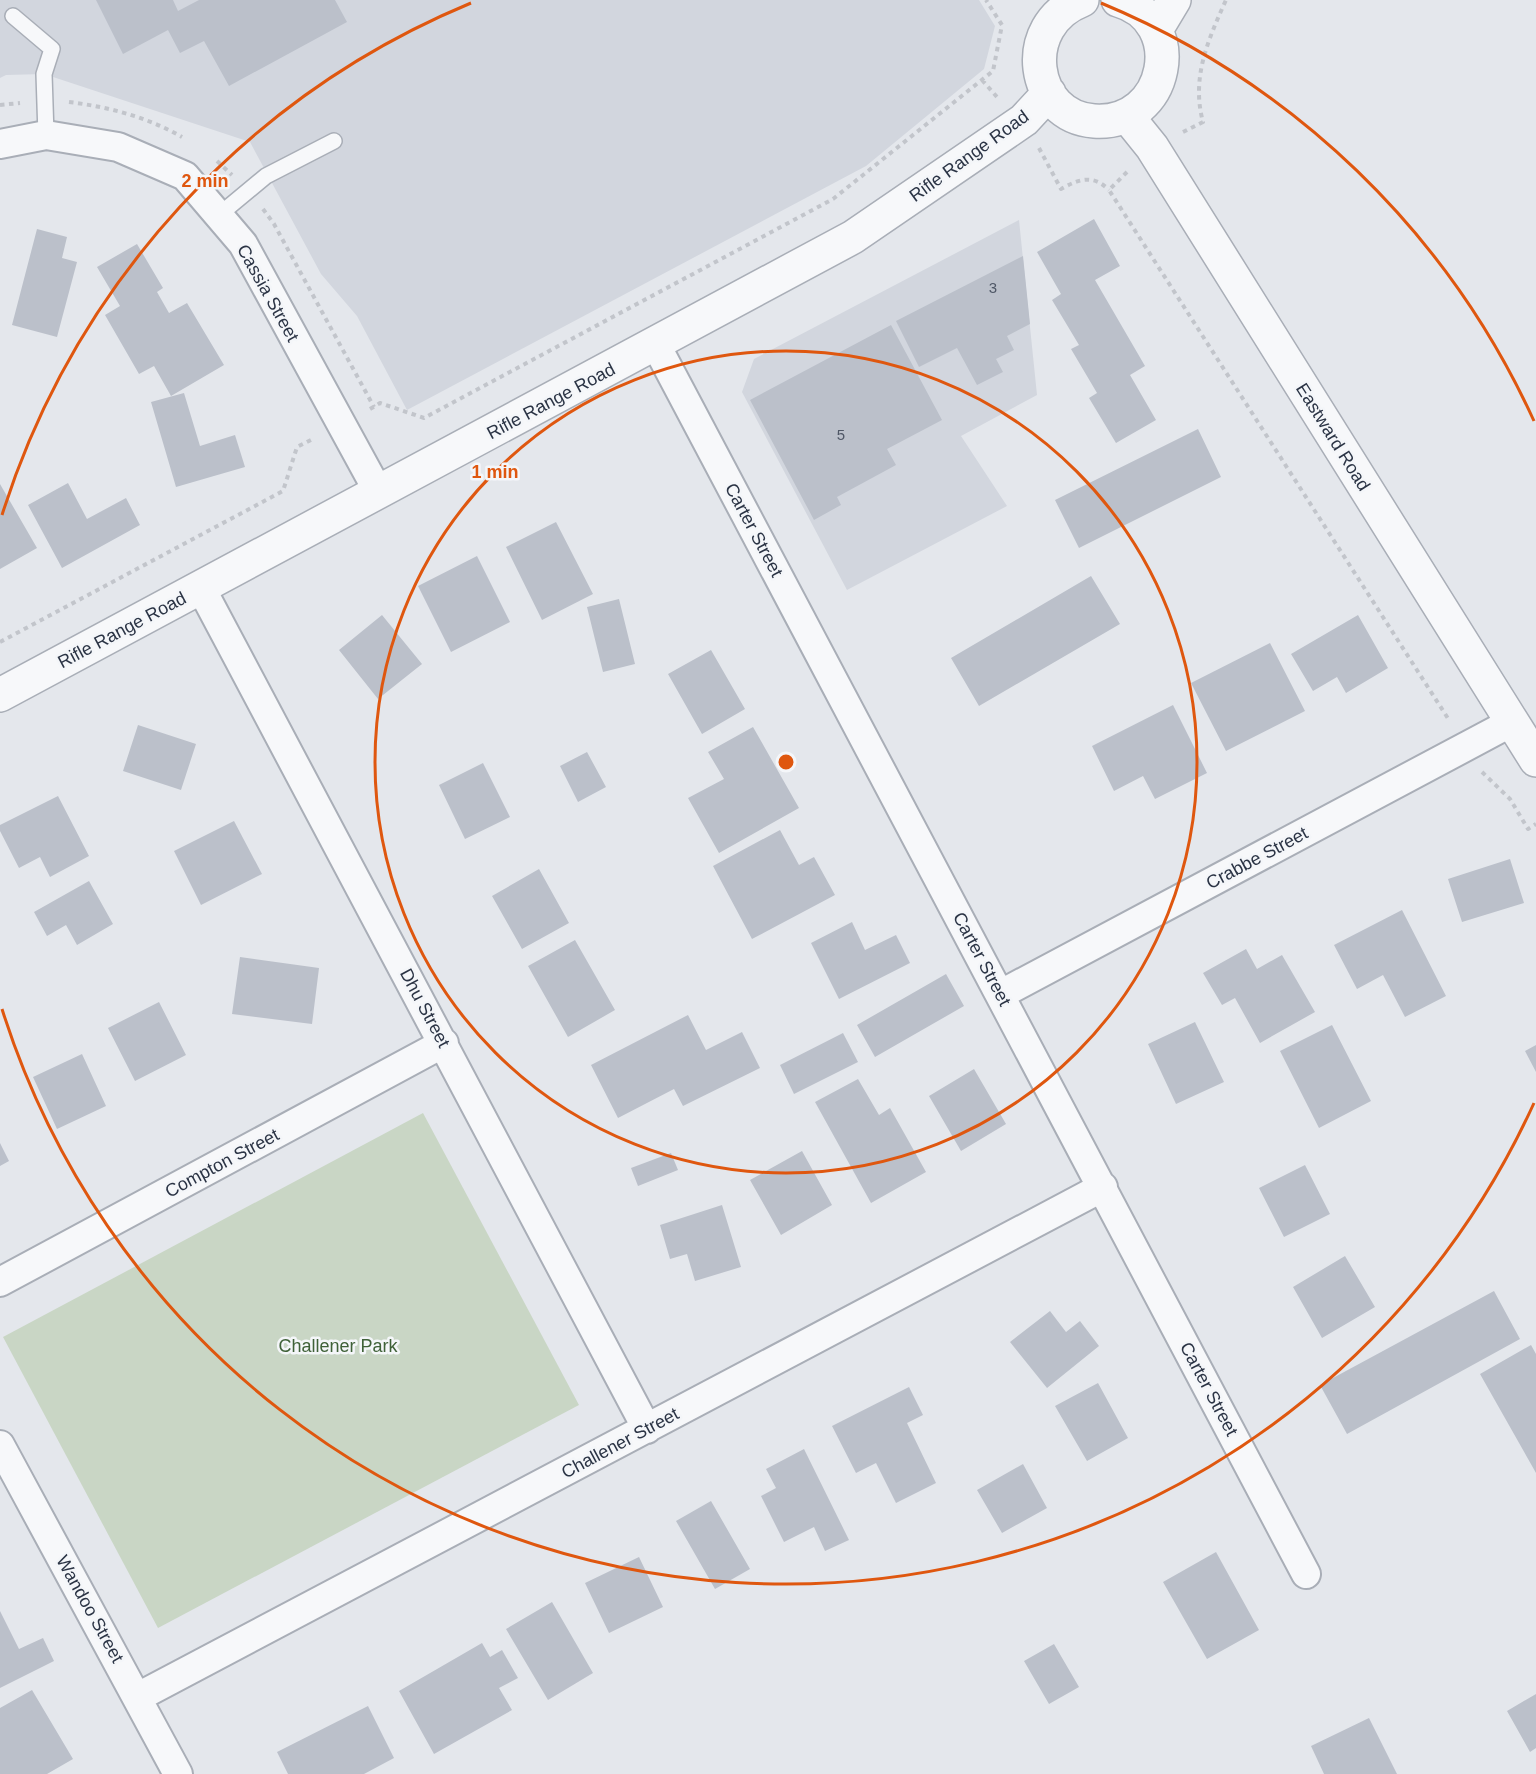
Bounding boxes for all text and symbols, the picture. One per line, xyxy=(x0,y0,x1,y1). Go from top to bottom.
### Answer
street label: Rifle Range Road xyxy=(906,106,1032,206)
text: 2 min xyxy=(181,171,229,191)
street label: Cassia Street xyxy=(233,241,303,345)
house number: 3 xyxy=(989,279,997,296)
street label: Rifle Range Road xyxy=(484,359,618,443)
street label: Eastward Road xyxy=(1292,380,1374,494)
house number: 5 xyxy=(837,426,845,443)
text: 1 min xyxy=(471,462,519,482)
street label: Carter Street xyxy=(721,480,787,580)
street label: Rifle Range Road xyxy=(55,588,189,672)
centre of rings xyxy=(776,752,796,772)
street label: Crabbe Street xyxy=(1203,823,1311,893)
street label: Carter Street xyxy=(949,909,1015,1009)
street label: Dhu Street xyxy=(396,965,454,1051)
street label: Compton Street xyxy=(162,1125,282,1201)
park label: Challener Park xyxy=(278,1336,399,1356)
street label: Carter Street xyxy=(1176,1339,1242,1439)
street label: Challener Street xyxy=(558,1404,682,1482)
street label: Wandoo Street xyxy=(52,1552,128,1666)

